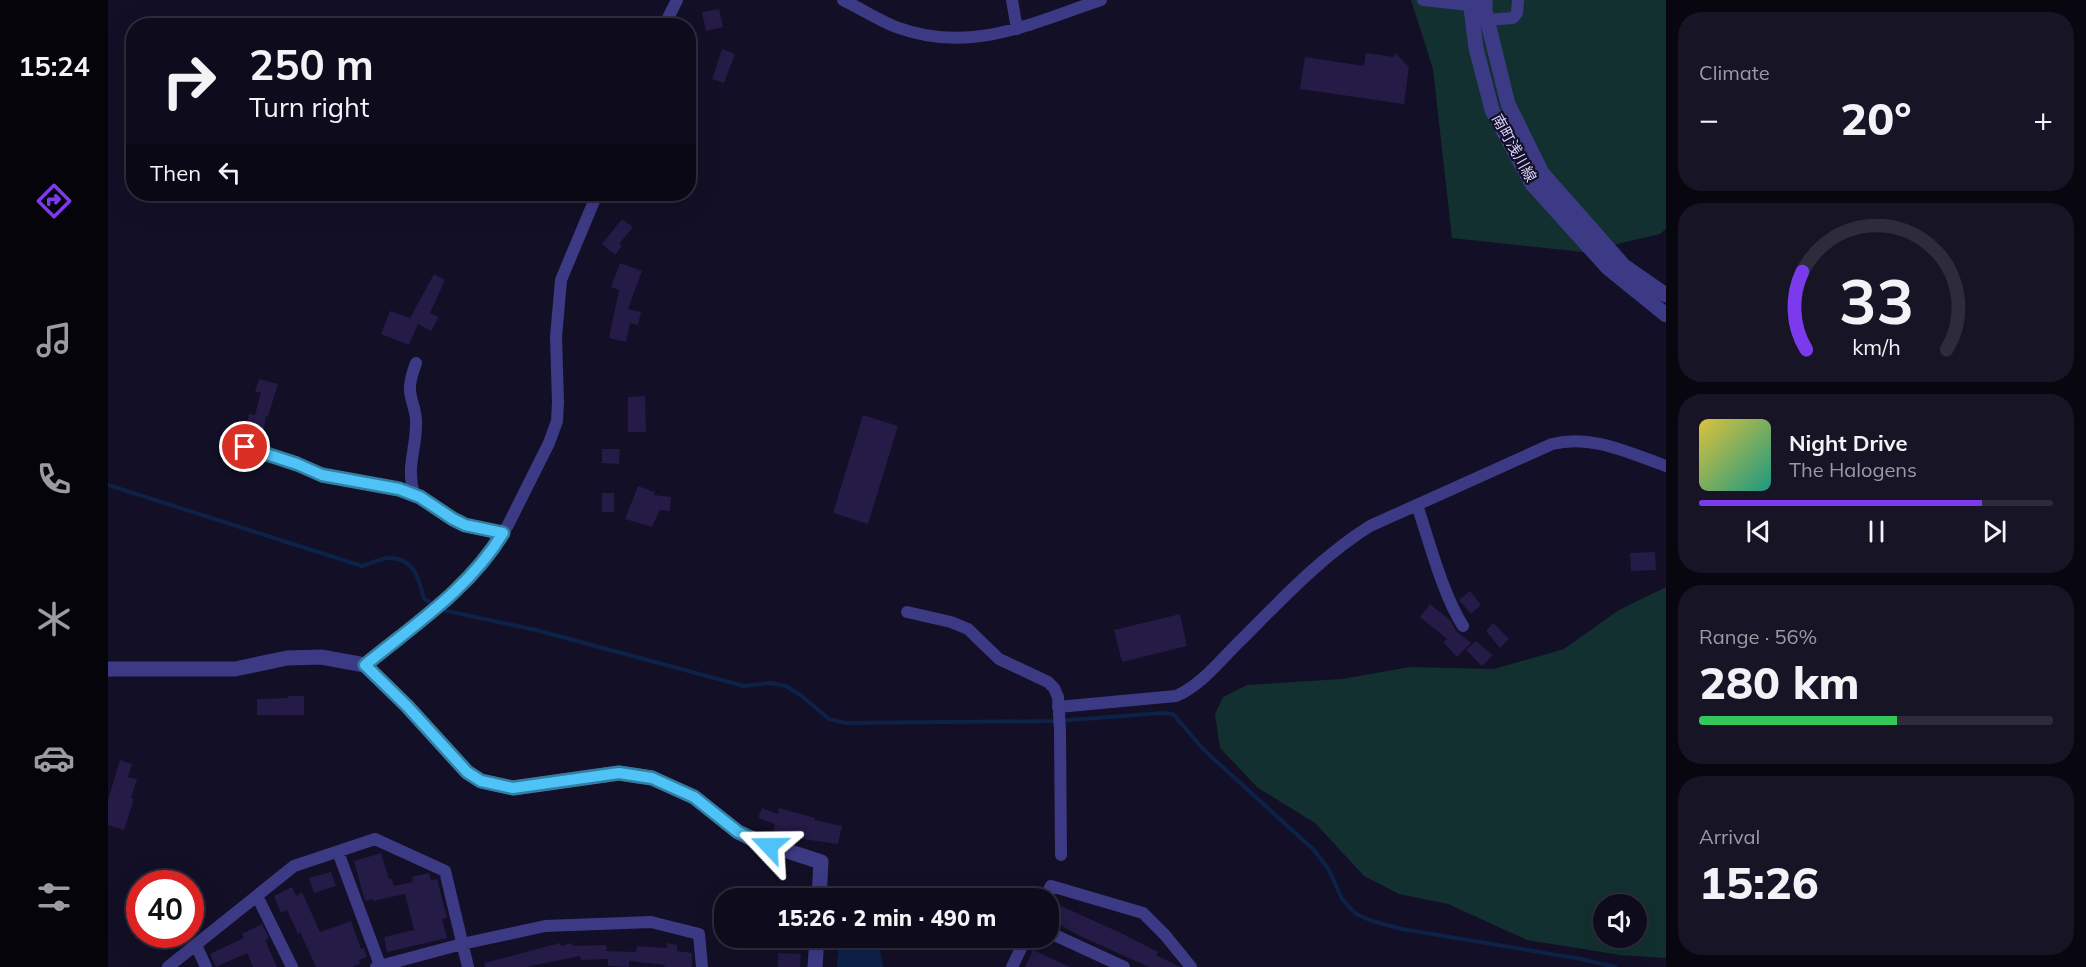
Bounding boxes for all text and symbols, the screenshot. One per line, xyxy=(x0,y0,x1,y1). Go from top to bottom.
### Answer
text: 250 m xyxy=(249,38,374,91)
icon: right xyxy=(150,42,228,120)
text: 15:24 xyxy=(18,49,90,83)
text: Climate xyxy=(1699,60,1770,85)
text: Turn right xyxy=(249,90,369,124)
text: 20° xyxy=(1840,90,1912,146)
text: − xyxy=(1699,98,1719,139)
text: + xyxy=(2033,98,2053,139)
street label: 南町浅川線 xyxy=(1488,110,1541,185)
icon: left xyxy=(213,156,246,189)
text: Then xyxy=(150,159,201,187)
icon: directions xyxy=(33,180,75,222)
text: 33 xyxy=(1839,261,1913,340)
icon: music xyxy=(33,319,75,361)
text: km/h xyxy=(1852,333,1900,360)
pin xyxy=(219,421,270,472)
text: Night Drive xyxy=(1789,429,1908,457)
icon: arrive xyxy=(228,430,261,463)
text: The Halogens xyxy=(1789,457,1917,482)
icon: phone xyxy=(33,458,75,500)
icon: previous xyxy=(1742,515,1775,548)
icon: pause xyxy=(1860,515,1893,548)
icon: next xyxy=(1978,515,2011,548)
icon: climate xyxy=(33,598,75,640)
text: Range · 56% xyxy=(1699,624,1817,649)
text: 280 km xyxy=(1699,654,1860,710)
icon: car xyxy=(33,737,75,779)
position arrow xyxy=(737,814,801,878)
text: Arrival xyxy=(1699,824,1760,849)
text: 15:26 xyxy=(1699,854,1819,910)
speed limit sign: 40 xyxy=(126,870,204,948)
icon: filters xyxy=(33,876,75,918)
map controls xyxy=(1593,894,1647,948)
button: sound xyxy=(1593,894,1647,948)
text: 15:26 · 2 min · 490 m xyxy=(777,904,996,932)

